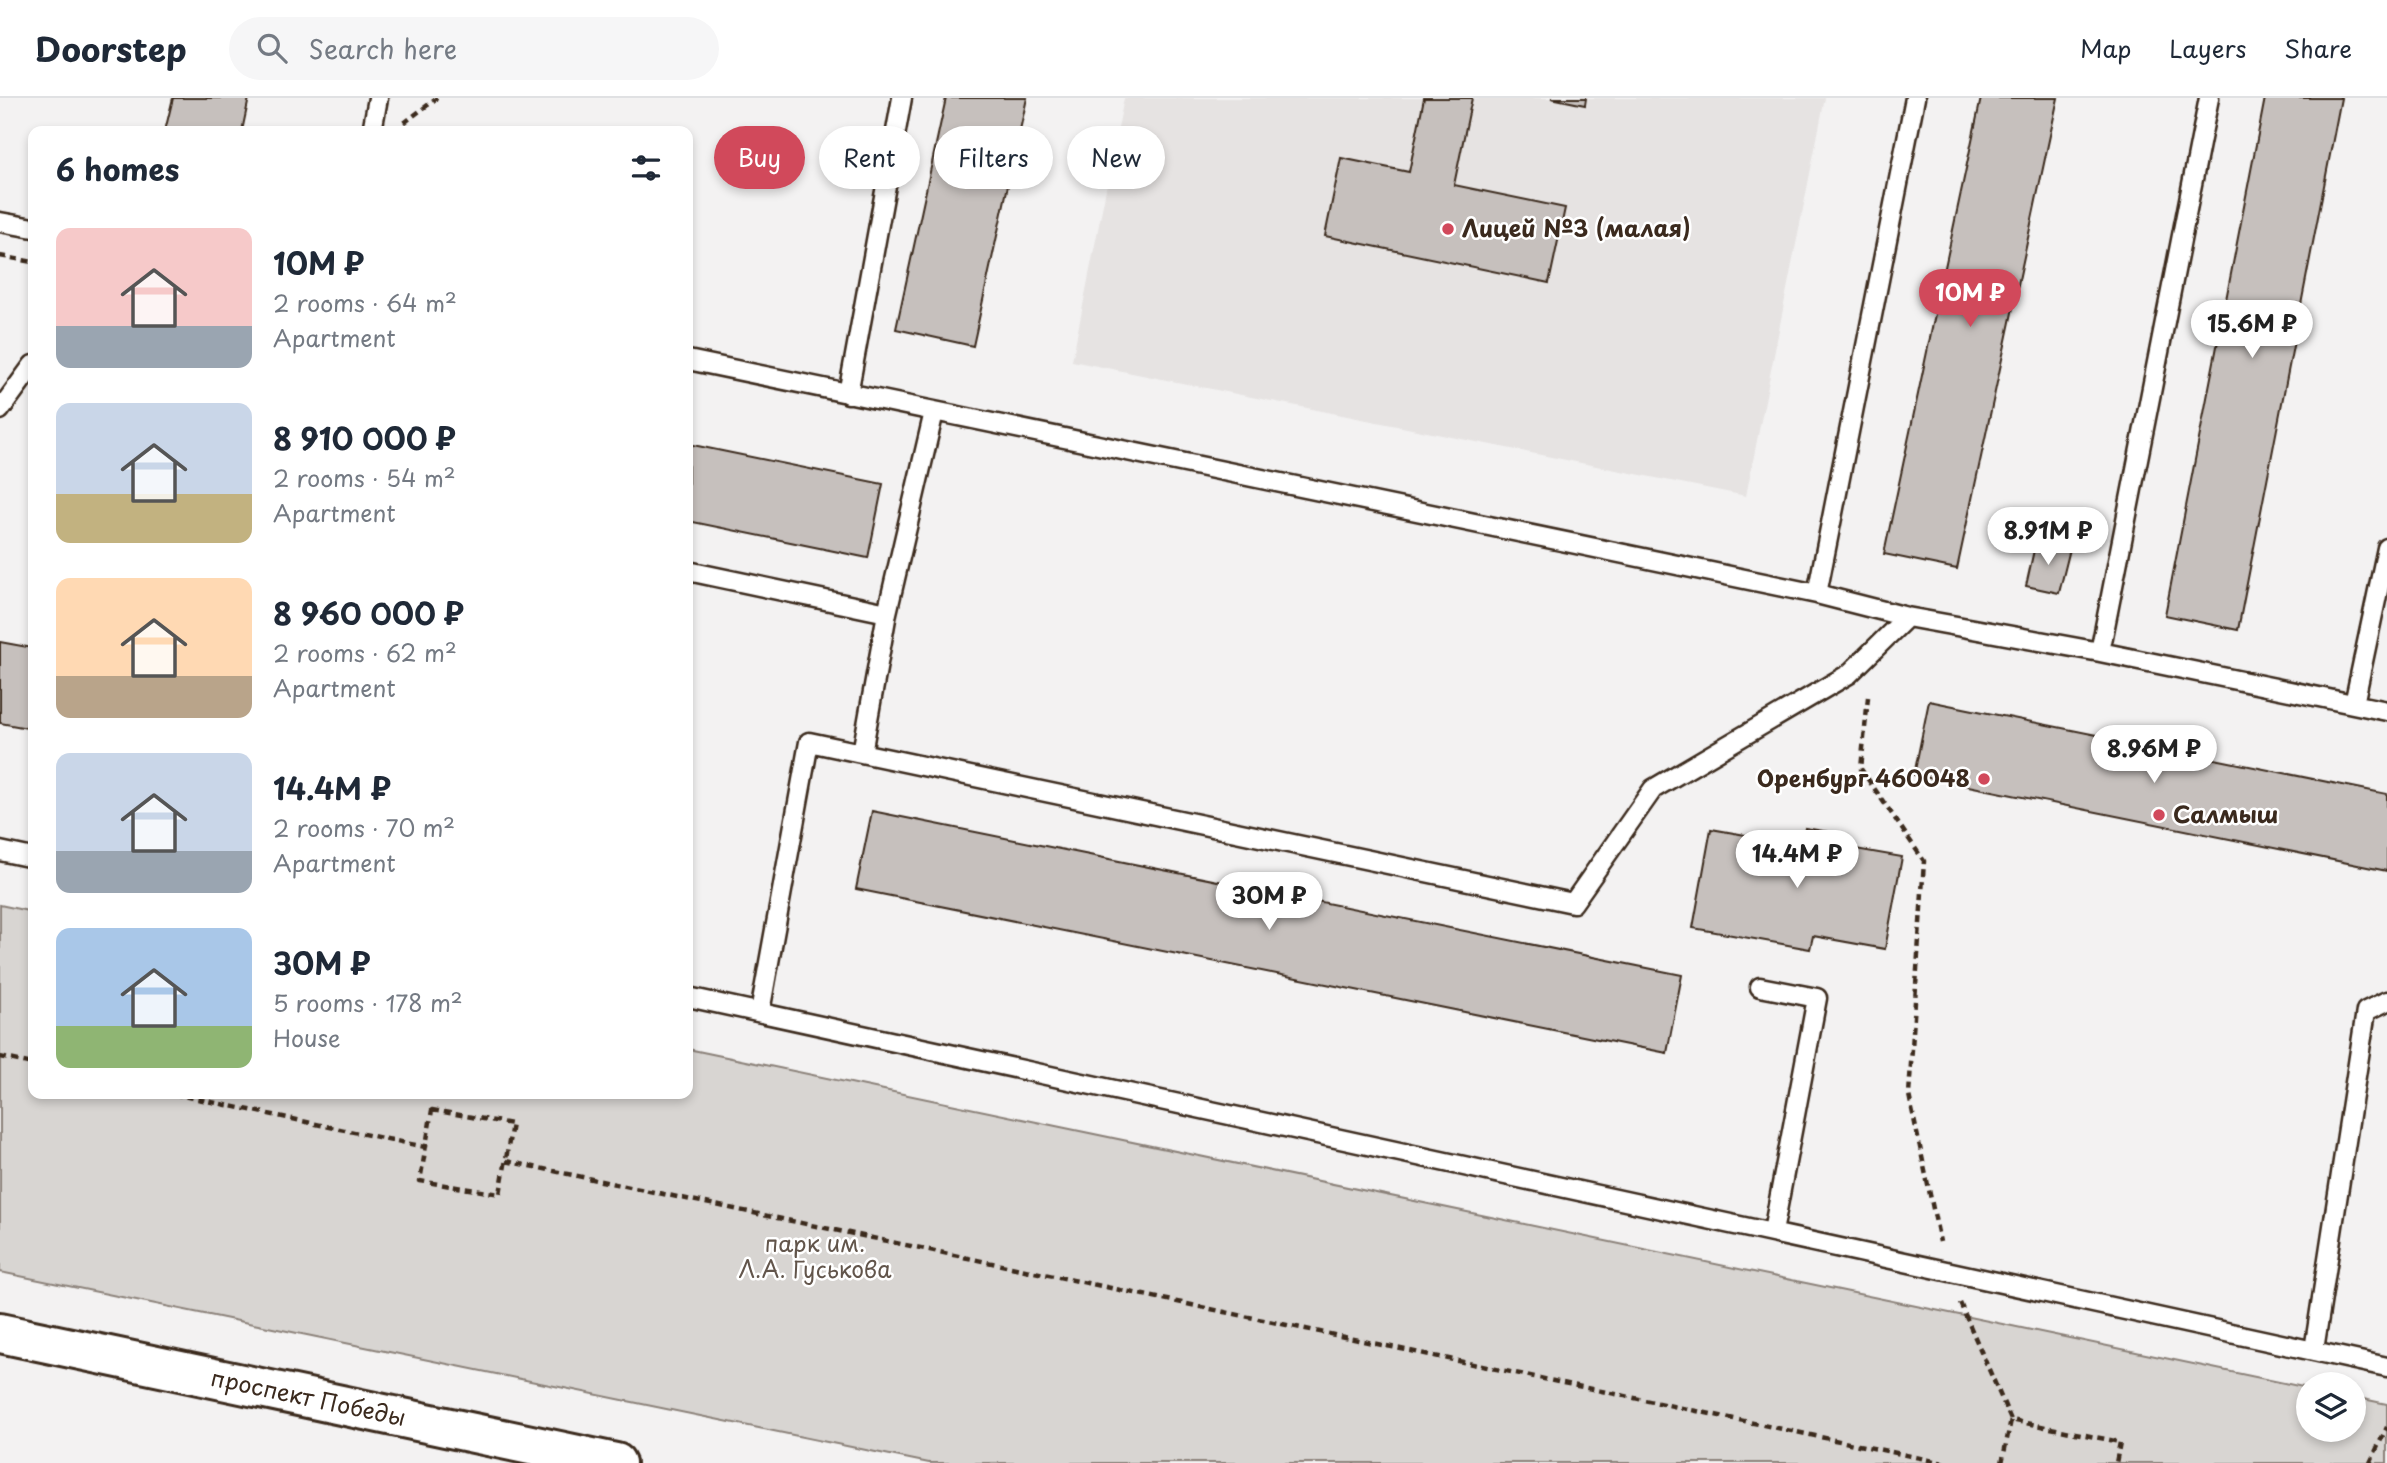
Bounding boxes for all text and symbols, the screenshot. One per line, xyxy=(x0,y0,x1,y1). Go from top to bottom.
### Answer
search box xyxy=(229,17,719,80)
text: Doorstep xyxy=(35,23,187,73)
icon: search xyxy=(253,29,291,67)
text: Search here xyxy=(309,29,457,68)
text: Map xyxy=(2080,30,2131,66)
text: Layers xyxy=(2169,30,2246,66)
text: Share xyxy=(2284,30,2352,66)
chip: Buy xyxy=(714,126,805,189)
chip: Rent xyxy=(819,126,920,189)
chip: Filters xyxy=(934,126,1053,189)
chip: New xyxy=(1067,126,1165,189)
text: 6 homes xyxy=(56,146,179,191)
icon: filters xyxy=(627,149,665,187)
place label: Лицей №3 (малая) xyxy=(1462,210,1691,245)
marker: Лицей №3 (малая) xyxy=(1440,221,1456,237)
text: 10M ₽ xyxy=(273,240,364,285)
icon: home xyxy=(112,256,196,340)
pin: 10M ₽ xyxy=(1921,270,2019,329)
text: 10M ₽ xyxy=(1935,274,2005,309)
text: 2 rooms · 64 m² xyxy=(273,285,457,320)
pin: 15.6M ₽ xyxy=(2187,300,2317,360)
text: 15.6M ₽ xyxy=(2207,305,2297,340)
text: Apartment xyxy=(273,320,396,355)
text: 8 910 000 ₽ xyxy=(273,415,456,460)
icon: home xyxy=(112,431,196,515)
text: 2 rooms · 54 m² xyxy=(273,460,456,495)
text: Apartment xyxy=(273,495,396,530)
pin: 8.91M ₽ xyxy=(1983,508,2113,567)
text: 8.91M ₽ xyxy=(2003,512,2093,547)
text: 8 960 000 ₽ xyxy=(273,590,464,635)
icon: home xyxy=(112,606,196,690)
text: 2 rooms · 62 m² xyxy=(273,635,457,670)
text: Apartment xyxy=(273,670,396,705)
pin: 8.96M ₽ xyxy=(2089,726,2219,785)
text: 8.96M ₽ xyxy=(2107,730,2201,765)
place label: Оренбург 460048 xyxy=(1757,760,1970,795)
text: 14.4M ₽ xyxy=(273,765,391,810)
marker: Оренбург 460048 xyxy=(1976,771,1992,787)
icon: home xyxy=(112,781,196,865)
place label: Салмыш xyxy=(2173,796,2278,831)
marker: Салмыш xyxy=(2151,807,2167,823)
text: 2 rooms · 70 m² xyxy=(273,810,455,845)
pin: 14.4M ₽ xyxy=(1732,830,1862,890)
text: 14.4M ₽ xyxy=(1752,835,1842,870)
text: Apartment xyxy=(273,845,396,880)
pin: 30M ₽ xyxy=(1220,872,1318,932)
text: 30M ₽ xyxy=(1232,877,1306,912)
text: 30M ₽ xyxy=(273,940,371,985)
icon: home xyxy=(112,956,196,1040)
text: 5 rooms · 178 m² xyxy=(273,985,463,1020)
text: House xyxy=(273,1020,340,1055)
park label: парк им. Л.А. Гуськова xyxy=(738,1225,892,1286)
street label: проспект Победы xyxy=(208,1359,409,1434)
map controls xyxy=(2296,1372,2366,1442)
button: layers xyxy=(2296,1372,2366,1442)

